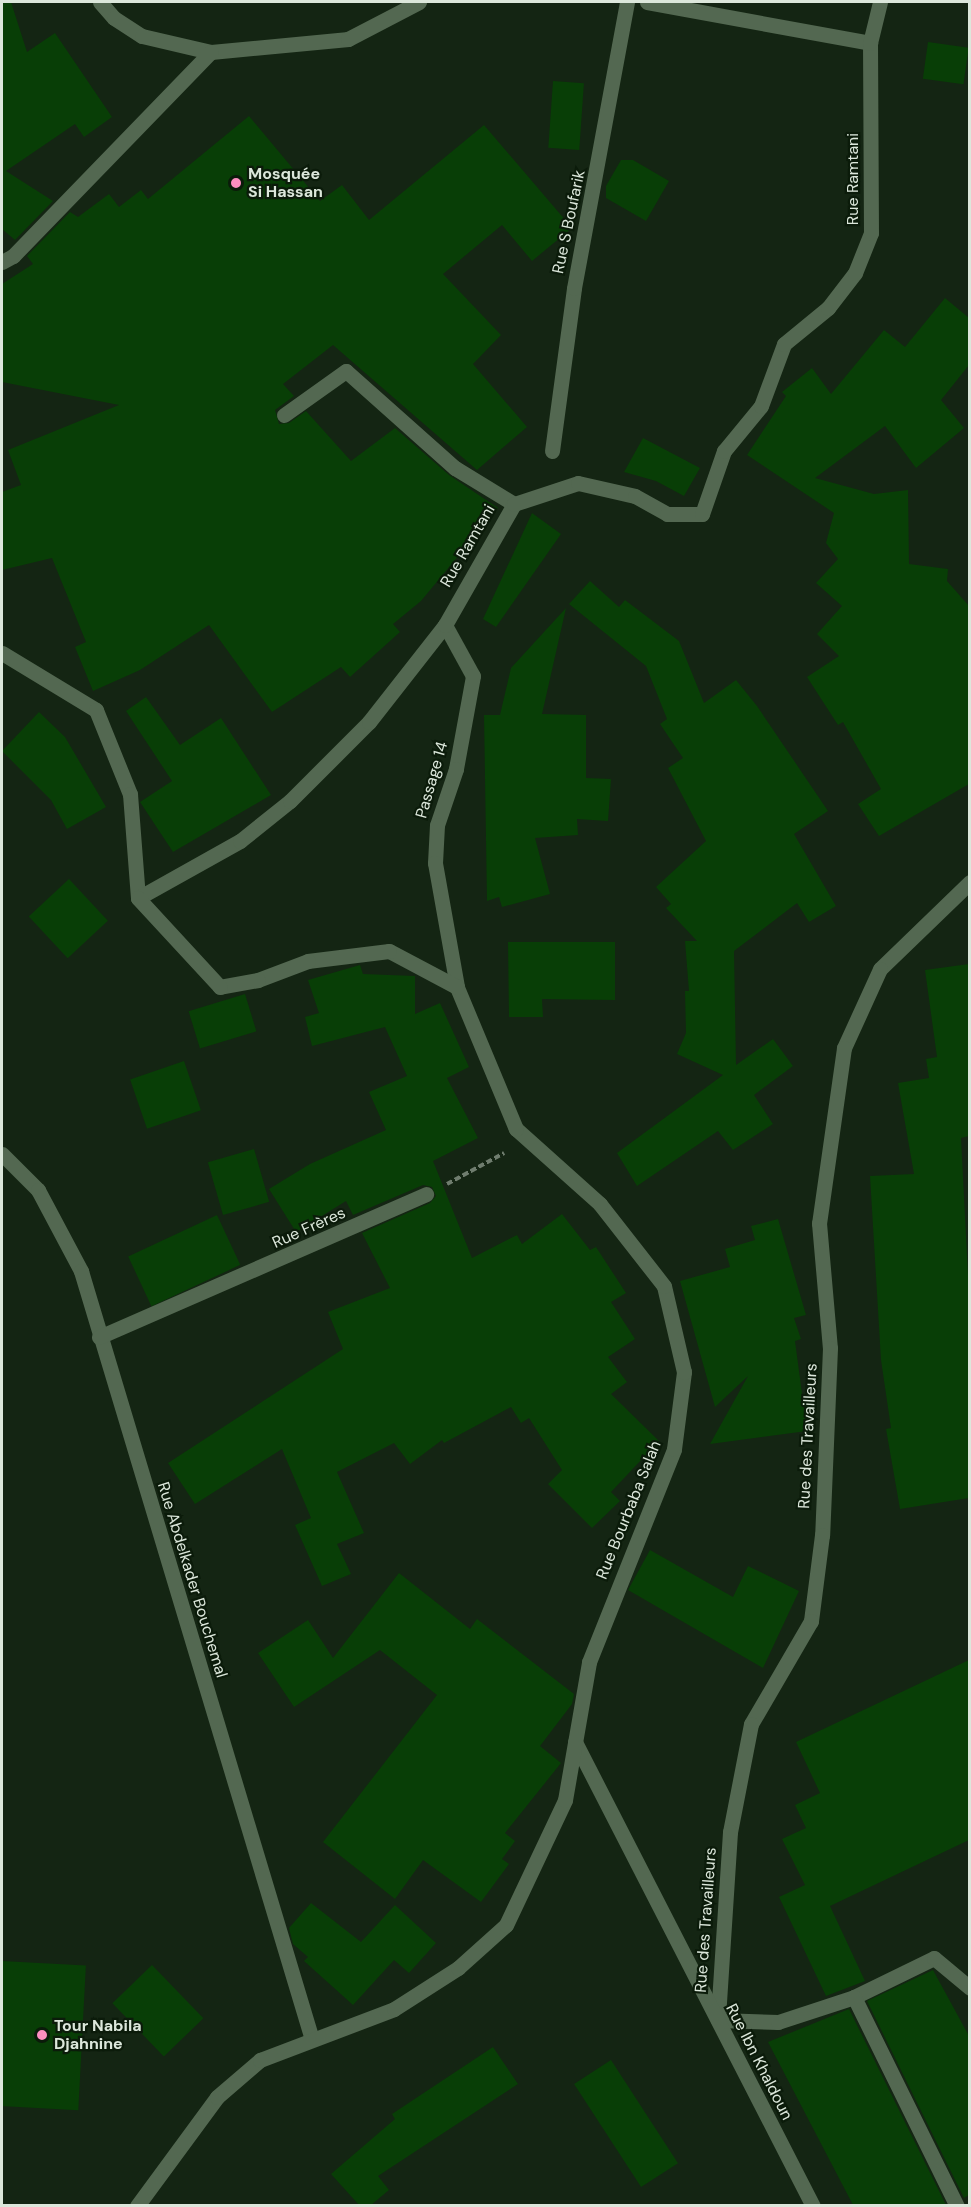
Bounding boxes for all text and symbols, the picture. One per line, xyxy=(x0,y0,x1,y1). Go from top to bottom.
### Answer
street label: Rue Ramtani xyxy=(843,133,863,225)
place label: Mosquée Si Hassan xyxy=(248,164,323,202)
street label: Rue S Boufarik xyxy=(549,168,589,276)
marker: Mosquée Si Hassan xyxy=(229,176,243,190)
street label: Rue Ramtani xyxy=(437,501,499,591)
street label: Passage 14 xyxy=(412,739,452,821)
street label: Rue Frères xyxy=(269,1203,349,1253)
street label: Rue des Travailleurs xyxy=(795,1363,821,1509)
street label: Rue Bourbaba Salah xyxy=(592,1438,666,1582)
street label: Rue Abdelkader Bouchemal xyxy=(153,1480,231,1680)
street label: Rue des Travailleurs xyxy=(691,1847,721,1993)
street label: Rue Ibn Khaldoun xyxy=(721,2001,797,2123)
place label: Tour Nabila Djahnine xyxy=(54,2016,142,2054)
marker: Tour Nabila Djahnine xyxy=(35,2028,49,2042)

